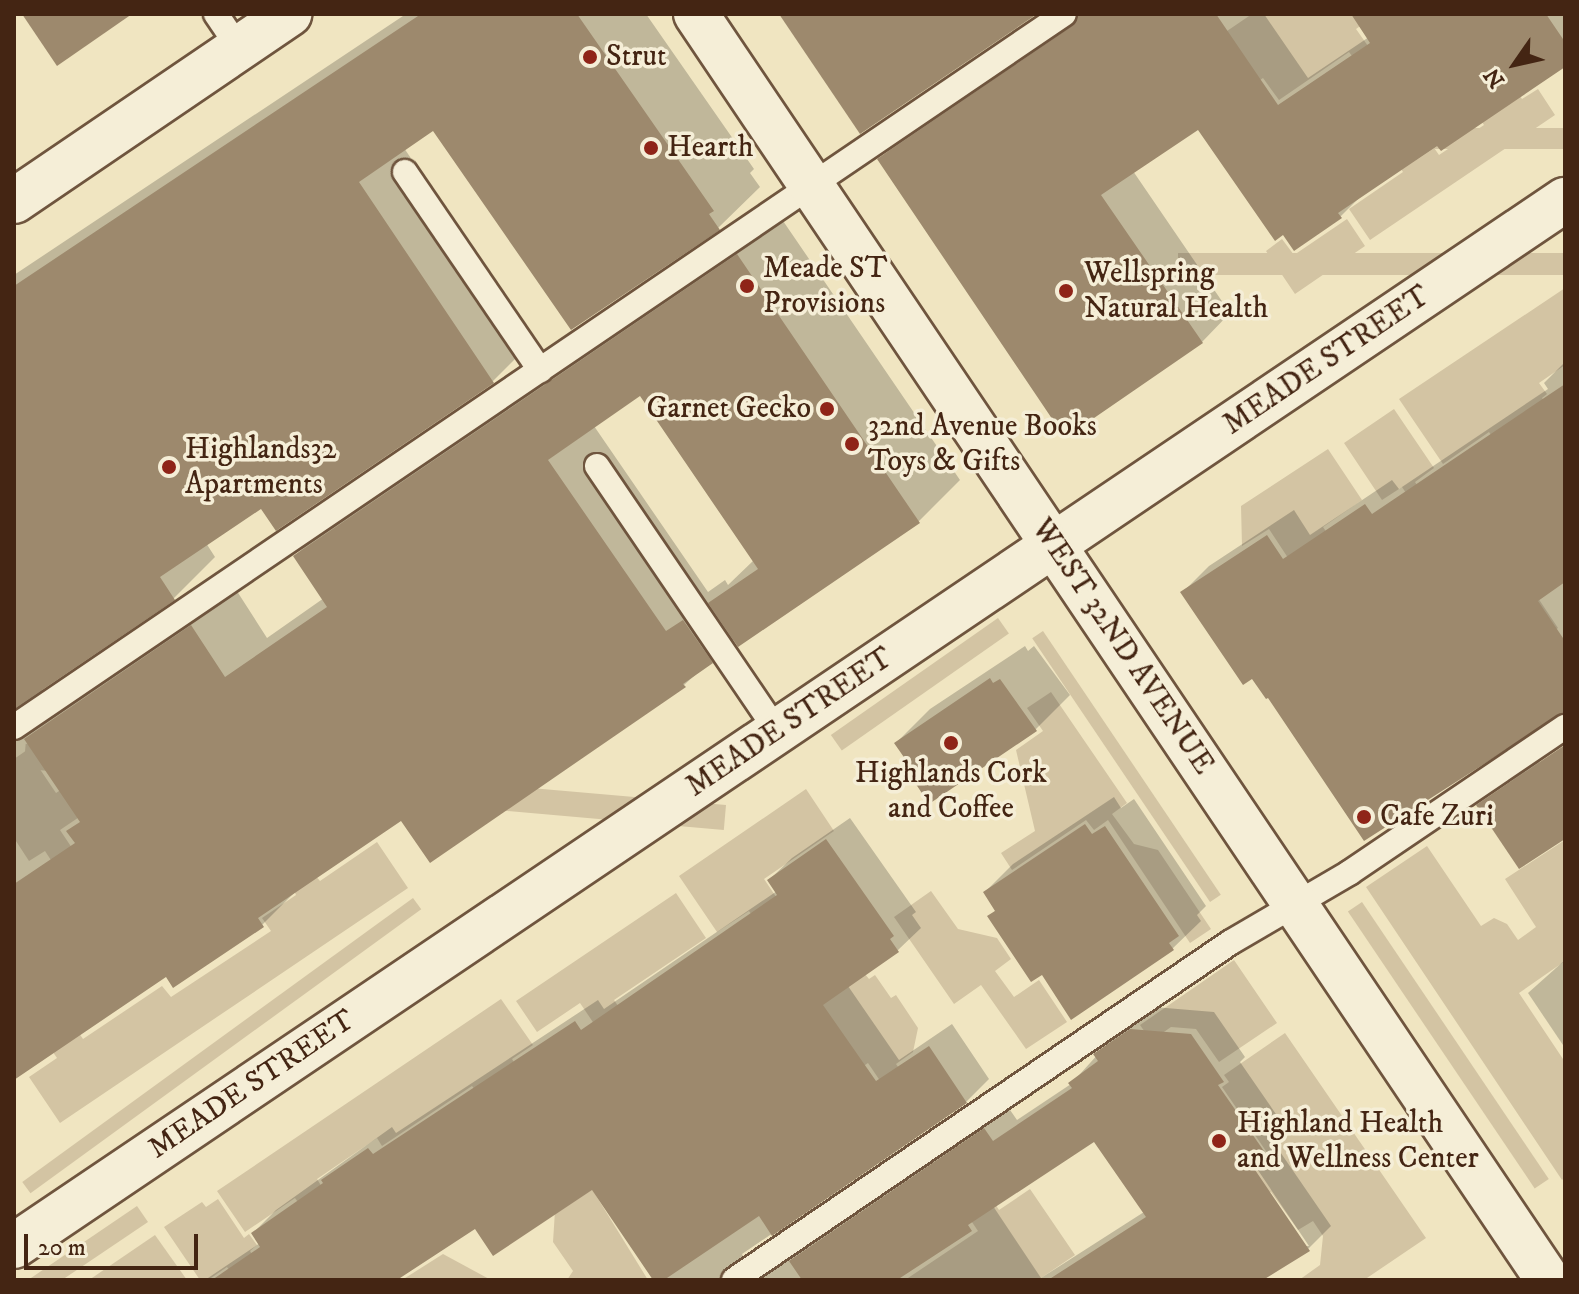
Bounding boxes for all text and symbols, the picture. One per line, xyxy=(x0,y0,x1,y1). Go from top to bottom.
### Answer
north arrow xyxy=(1475,24,1555,104)
place label: Strut xyxy=(606,39,667,75)
marker: Strut xyxy=(581,48,599,66)
text: N xyxy=(1478,63,1511,93)
place label: Hearth xyxy=(667,130,753,166)
marker: Hearth xyxy=(642,139,660,157)
place label: Meade ST Provisions xyxy=(763,251,887,322)
place label: Wellspring Natural Health xyxy=(1084,256,1268,326)
marker: Meade ST Provisions xyxy=(738,277,756,295)
street label: MEADE STREET xyxy=(1217,279,1437,443)
marker: Wellspring Natural Health xyxy=(1055,280,1077,302)
place label: Garnet Gecko xyxy=(647,391,811,427)
marker: Garnet Gecko xyxy=(818,400,836,418)
place label: 32nd Avenue Books Toys & Gifts xyxy=(868,409,1097,480)
place label: Highlands32 Apartments xyxy=(185,432,337,502)
marker: 32nd Avenue Books Toys & Gifts xyxy=(843,435,861,453)
marker: Highlands32 Apartments xyxy=(160,458,178,476)
street label: WEST 32ND AVENUE xyxy=(1023,512,1221,782)
street label: MEADE STREET xyxy=(680,641,900,805)
marker: Highlands Cork and Coffee xyxy=(942,734,960,752)
place label: Highlands Cork and Coffee xyxy=(855,756,1047,826)
place label: Cafe Zuri xyxy=(1380,799,1494,835)
marker: Cafe Zuri xyxy=(1355,808,1373,826)
street label: MEADE STREET xyxy=(142,1003,362,1167)
place label: Highland Health and Wellness Center xyxy=(1237,1106,1479,1176)
marker: Highland Health and Wellness Center xyxy=(1208,1130,1230,1152)
scale bar xyxy=(28,1218,202,1268)
text: 20 m xyxy=(38,1233,86,1263)

